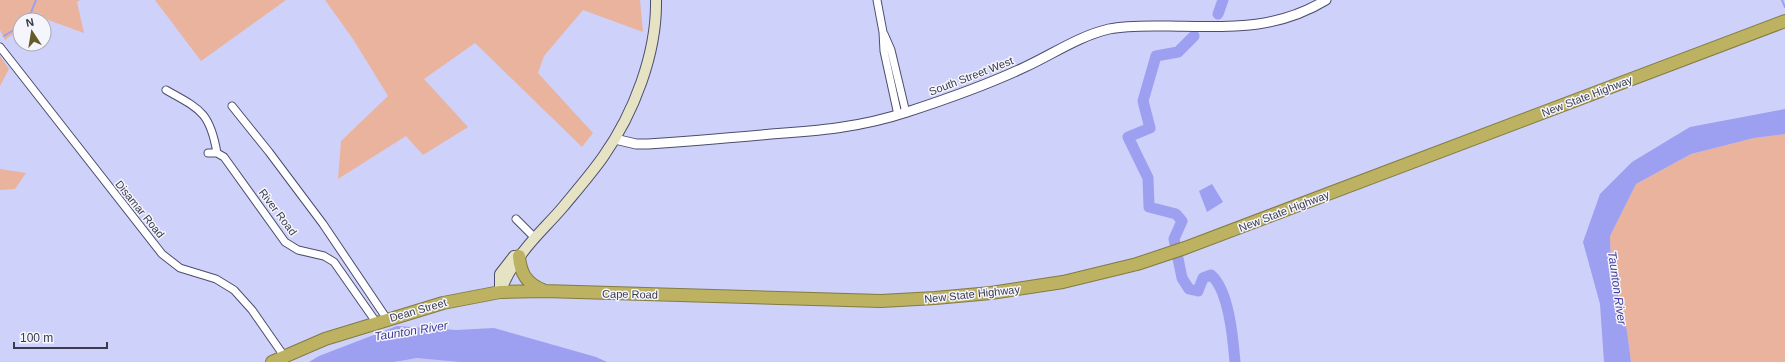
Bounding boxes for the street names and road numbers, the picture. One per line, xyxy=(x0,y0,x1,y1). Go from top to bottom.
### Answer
street label: South Street West xyxy=(927,54,1015,98)
street label: New State Highway xyxy=(1540,73,1634,119)
street label: Disamar Road xyxy=(113,178,167,240)
street label: River Road xyxy=(257,186,299,238)
street label: New State Highway xyxy=(1237,188,1331,234)
street label: New State Highway xyxy=(924,283,1021,305)
street label: Cape Road xyxy=(602,288,658,300)
street label: Dean Street xyxy=(388,296,448,324)

